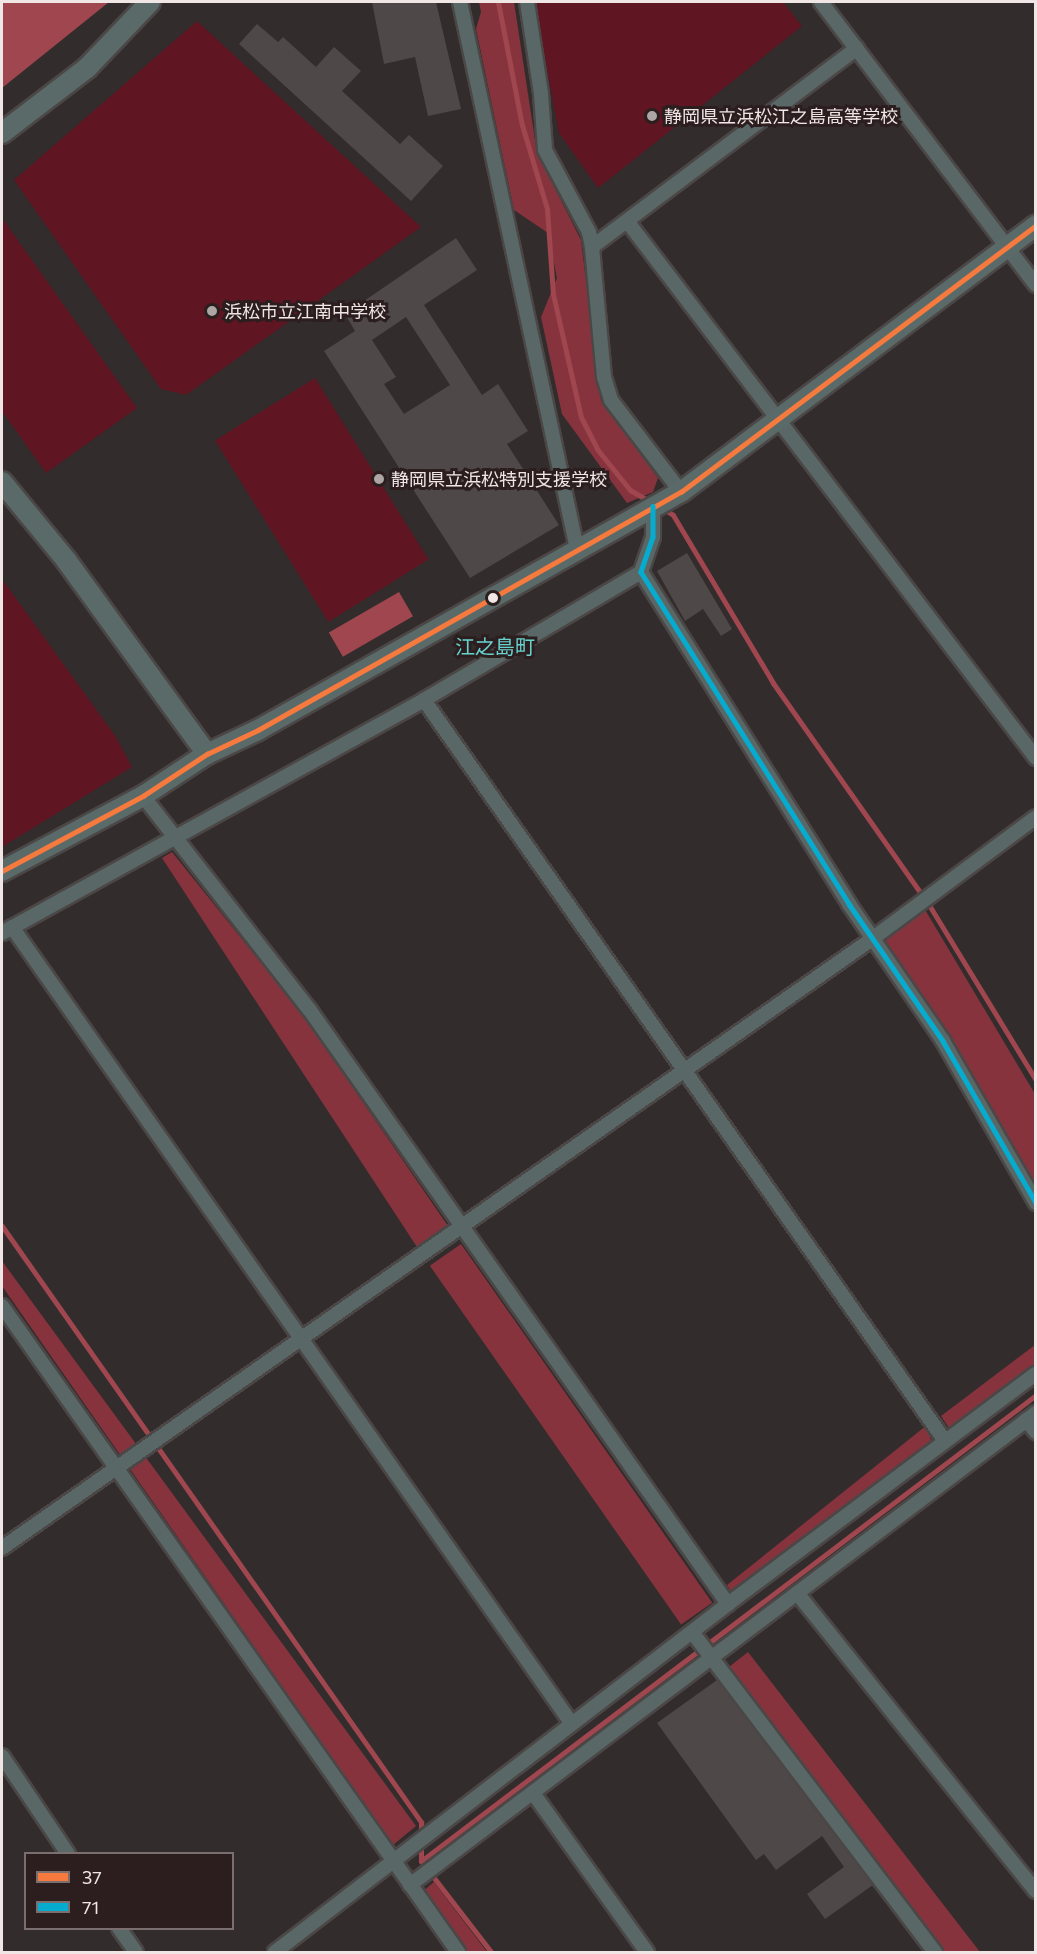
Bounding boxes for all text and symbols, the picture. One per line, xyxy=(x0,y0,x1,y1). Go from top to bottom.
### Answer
place label: 静岡県立浜松江之島高等学校 xyxy=(664,105,898,127)
marker: 静岡県立浜松江之島高等学校 xyxy=(645,109,659,123)
place label: 浜松市立江南中学校 xyxy=(224,300,386,322)
marker: 浜松市立江南中学校 xyxy=(205,304,219,318)
place label: 静岡県立浜松特別支援学校 xyxy=(391,468,607,490)
marker: 静岡県立浜松特別支援学校 xyxy=(372,472,386,486)
unlabelled marker xyxy=(487,592,499,604)
district label: 江之島町 xyxy=(455,634,535,658)
legend xyxy=(24,1852,234,1930)
text: 37 xyxy=(82,1866,102,1888)
text: 71 xyxy=(82,1896,99,1918)

